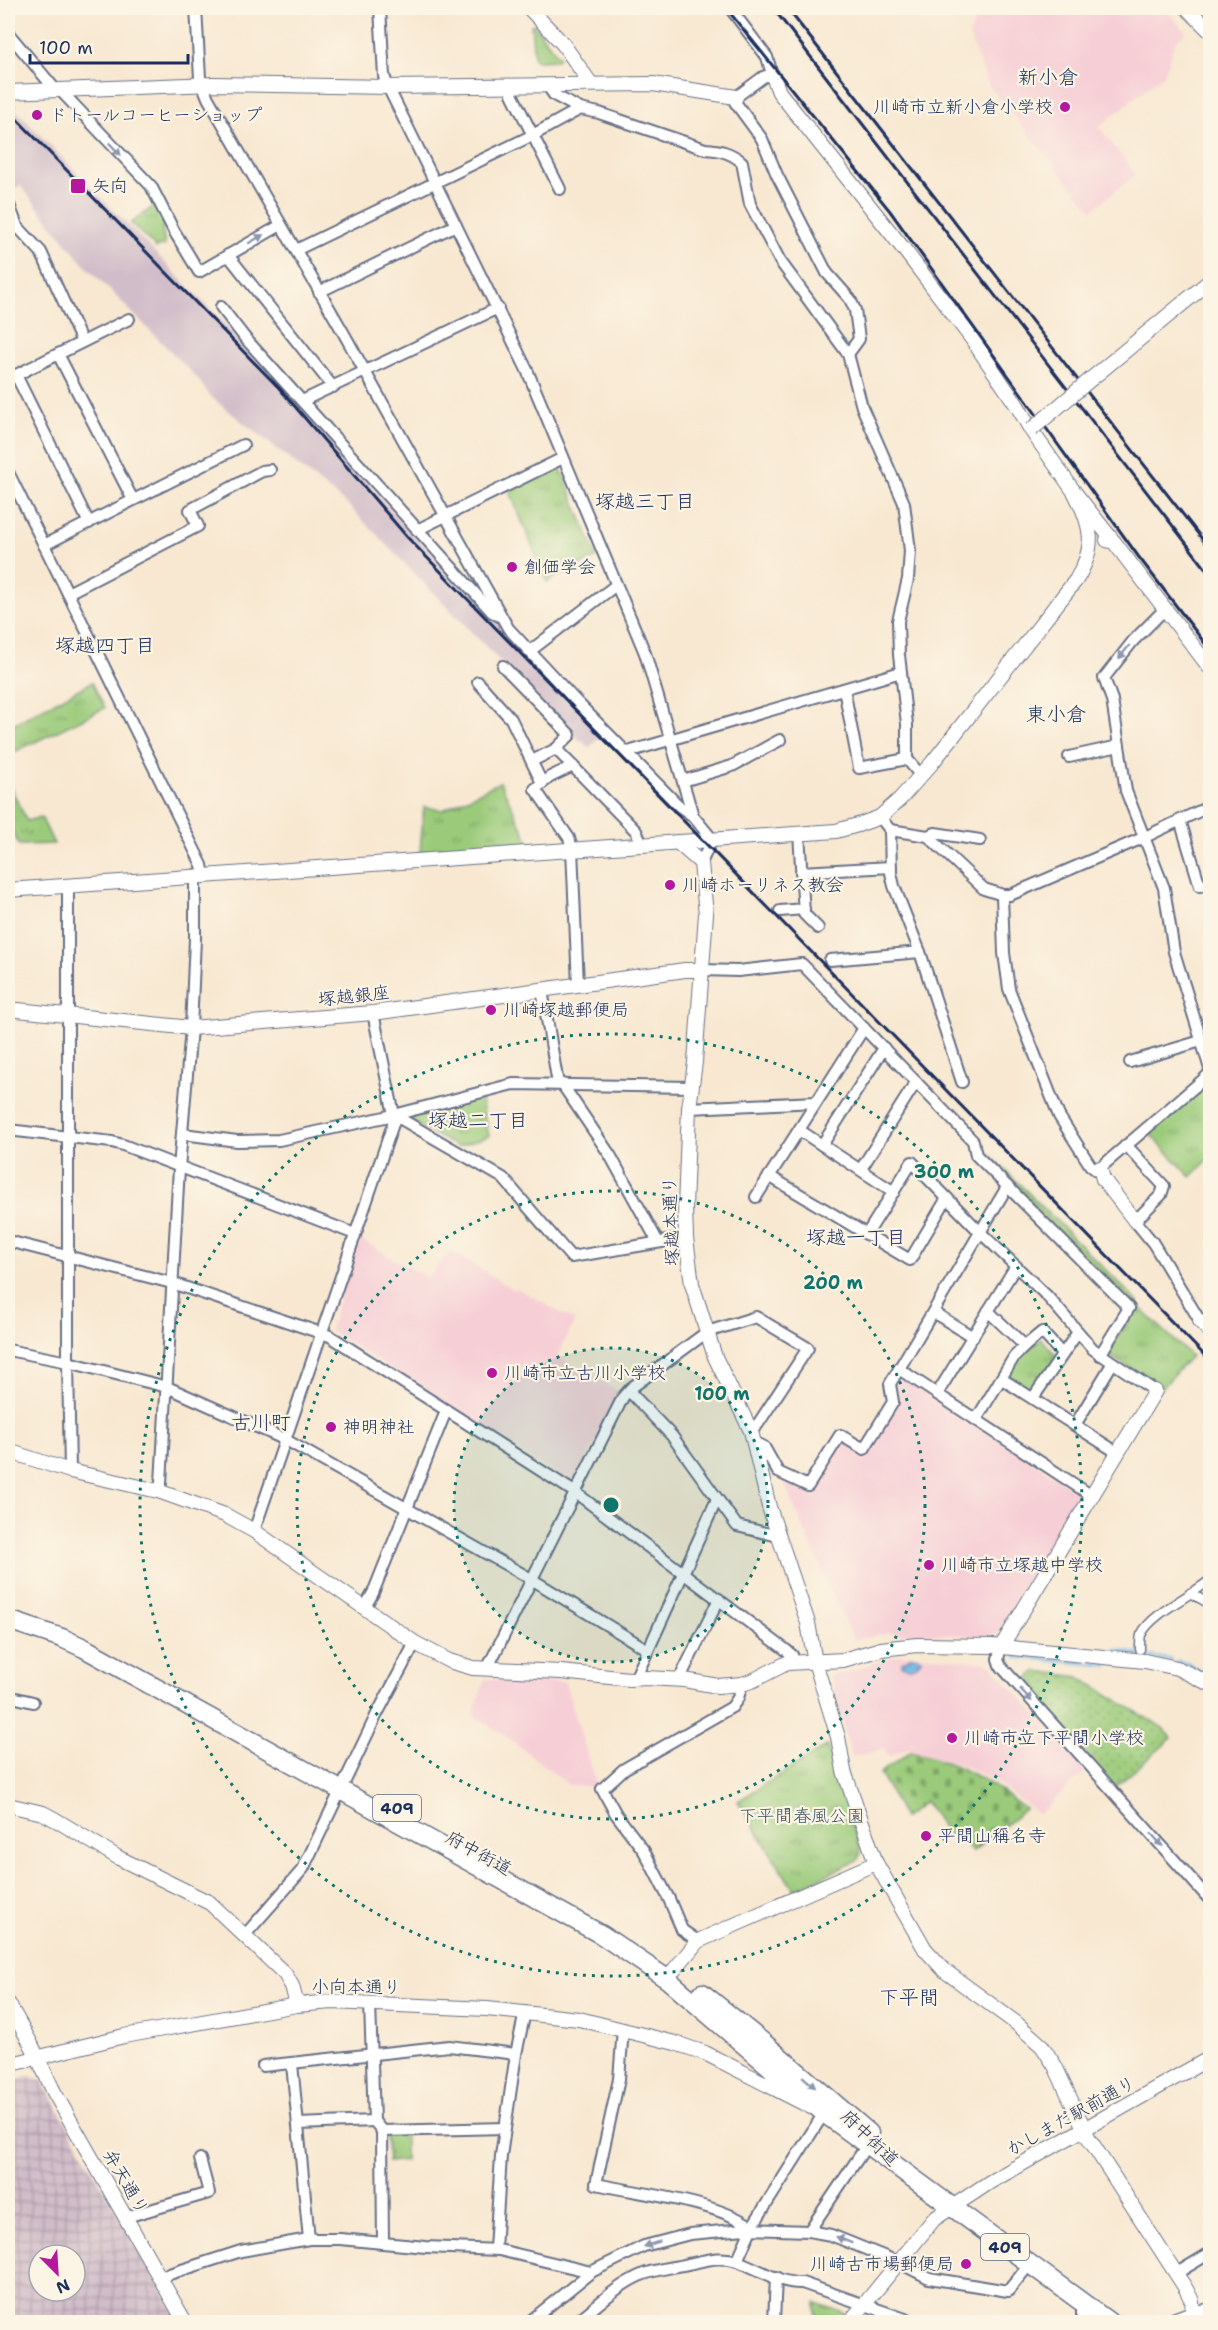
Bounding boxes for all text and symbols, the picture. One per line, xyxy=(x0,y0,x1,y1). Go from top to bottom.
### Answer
scale bar xyxy=(30,27,188,65)
text: 100 m xyxy=(39,36,93,60)
district label: 新小倉 xyxy=(1018,64,1078,90)
place label: 川崎市立新小倉小学校 xyxy=(873,95,1053,119)
marker: 川崎市立新小倉小学校 xyxy=(1058,100,1072,114)
place label: ドトールコーヒーショップ xyxy=(49,103,262,127)
marker: ドトールコーヒーショップ xyxy=(30,108,44,122)
one-way arrow xyxy=(107,141,121,155)
place label: 矢向 xyxy=(92,174,128,198)
marker: 矢向 xyxy=(69,177,87,195)
one-way arrow xyxy=(247,235,264,245)
district label: 塚越三丁目 xyxy=(595,488,695,514)
place label: 創価学会 xyxy=(524,555,596,579)
marker: 創価学会 xyxy=(505,560,519,574)
district label: 塚越四丁目 xyxy=(55,632,155,658)
one-way arrow xyxy=(1119,645,1131,660)
district label: 東小倉 xyxy=(1026,701,1086,727)
place label: 川崎ホーリネス教会 xyxy=(682,873,844,897)
marker: 川崎ホーリネス教会 xyxy=(663,878,677,892)
street label: 塚越銀座 xyxy=(317,980,391,1012)
place label: 川崎塚越郵便局 xyxy=(503,998,629,1022)
marker: 川崎塚越郵便局 xyxy=(484,1003,498,1017)
district label: 塚越二丁目 xyxy=(428,1107,528,1133)
text: 300 m xyxy=(914,1160,975,1184)
street label: 塚越本通り xyxy=(657,1176,685,1266)
district label: 塚越一丁目 xyxy=(806,1224,906,1250)
text: 200 m xyxy=(803,1271,864,1295)
place label: 川崎市立古川小学校 xyxy=(504,1361,666,1385)
marker: 川崎市立古川小学校 xyxy=(485,1366,499,1380)
text: 100 m xyxy=(694,1382,750,1406)
district label: 古川町 xyxy=(231,1409,291,1435)
place label: 神明神社 xyxy=(343,1415,415,1439)
marker: 神明神社 xyxy=(324,1420,338,1434)
centre of rings xyxy=(601,1495,621,1515)
place label: 川崎市立塚越中学校 xyxy=(941,1553,1103,1577)
marker: 川崎市立塚越中学校 xyxy=(922,1558,936,1572)
one-way arrow xyxy=(1019,1687,1032,1702)
place label: 川崎市立下平間小学校 xyxy=(964,1726,1144,1750)
marker: 川崎市立下平間小学校 xyxy=(945,1731,959,1745)
road number: 409 xyxy=(373,1795,421,1821)
park label: 下平間春風公園 xyxy=(739,1804,865,1828)
place label: 平間山稱名寺 xyxy=(938,1824,1046,1848)
street label: 府中街道 xyxy=(442,1825,516,1881)
marker: 平間山稱名寺 xyxy=(919,1829,933,1843)
one-way arrow xyxy=(1149,1833,1163,1847)
street label: 小向本通り xyxy=(311,1975,401,1999)
district label: 下平間 xyxy=(879,1984,939,2010)
street label: かしまだ駅前通り xyxy=(1002,2071,1140,2161)
one-way arrow xyxy=(802,2075,817,2089)
street label: 府中街道 xyxy=(836,2104,904,2172)
street label: 弁天通り xyxy=(98,2145,154,2219)
road number: 409 xyxy=(981,2234,1029,2260)
one-way arrow xyxy=(835,2235,853,2244)
one-way arrow xyxy=(643,2240,661,2249)
north arrow xyxy=(27,2243,87,2303)
place label: 川崎古市場郵便局 xyxy=(810,2252,954,2276)
marker: 川崎古市場郵便局 xyxy=(959,2257,973,2271)
text: N xyxy=(53,2274,73,2298)

